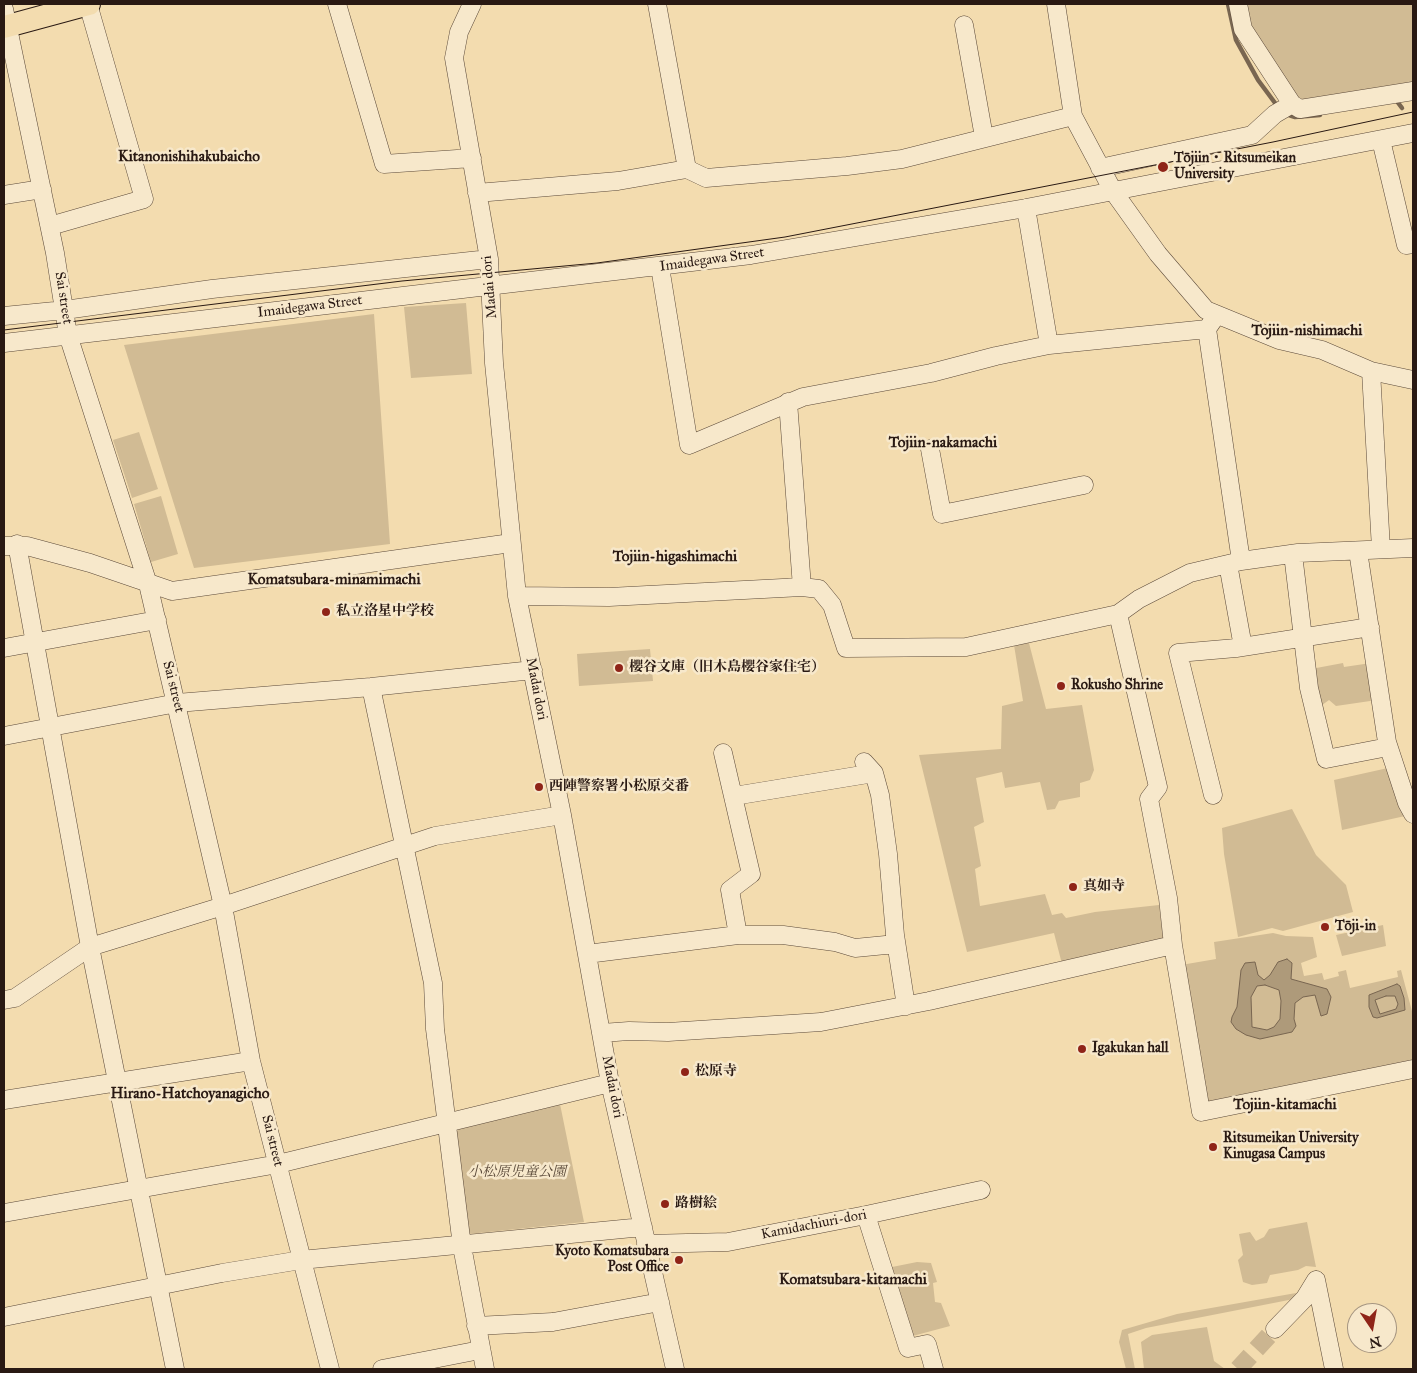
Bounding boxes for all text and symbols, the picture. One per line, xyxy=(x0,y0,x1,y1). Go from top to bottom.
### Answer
district label: Kitanonishihakubaicho xyxy=(118,148,260,166)
place label: Tōjiin・Ritsumeikan University xyxy=(1174,151,1296,184)
marker: Tōjiin・Ritsumeikan University xyxy=(1156,160,1170,174)
street label: Imaidegawa Street xyxy=(659,244,765,276)
street label: Madai dori xyxy=(479,255,501,319)
street label: Sai street xyxy=(51,271,75,325)
street label: Imaidegawa Street xyxy=(257,292,363,322)
district label: Tojiin-nishimachi xyxy=(1252,322,1362,340)
district label: Tojiin-nakamachi xyxy=(889,434,997,452)
district label: Tojiin-higashimachi xyxy=(613,548,737,566)
district label: Komatsubara-minamimachi xyxy=(247,571,421,589)
place label: 私立洛星中学校 xyxy=(336,604,434,620)
marker: 私立洛星中学校 xyxy=(320,606,332,618)
street label: Madai dori xyxy=(522,656,550,722)
street label: Sai street xyxy=(158,659,188,715)
place label: 櫻谷文庫（旧木島櫻谷家住宅） xyxy=(629,660,825,676)
marker: 櫻谷文庫（旧木島櫻谷家住宅） xyxy=(613,662,625,674)
place label: Rokusho Shrine xyxy=(1071,678,1163,694)
marker: Rokusho Shrine xyxy=(1055,680,1067,692)
place label: 西陣警察署小松原交番 xyxy=(549,779,689,795)
marker: 西陣警察署小松原交番 xyxy=(533,781,545,793)
place label: 真如寺 xyxy=(1083,879,1125,895)
marker: 真如寺 xyxy=(1067,881,1079,893)
place label: Tōji-in xyxy=(1335,919,1376,935)
marker: Tōji-in xyxy=(1319,921,1331,933)
place label: Igakukan hall xyxy=(1092,1041,1169,1057)
marker: Igakukan hall xyxy=(1076,1043,1088,1055)
street label: Madai dori xyxy=(598,1054,626,1120)
place label: 松原寺 xyxy=(695,1064,737,1080)
marker: 松原寺 xyxy=(679,1066,691,1078)
district label: Hirano-Hatchoyanagicho xyxy=(111,1085,269,1103)
district label: Tojiin-kitamachi xyxy=(1233,1096,1337,1114)
street label: Sai street xyxy=(257,1113,287,1169)
place label: Ritsumeikan University Kinugasa Campus xyxy=(1223,1131,1359,1164)
marker: Ritsumeikan University Kinugasa Campus xyxy=(1207,1141,1219,1153)
park label: 小松原児童公園 xyxy=(468,1165,566,1181)
place label: 路樹絵 xyxy=(675,1196,717,1212)
marker: 路樹絵 xyxy=(659,1198,671,1210)
street label: Kamidachiuri-dori xyxy=(760,1207,868,1243)
place label: Kyoto Komatsubara Post Office xyxy=(555,1244,669,1276)
marker: Kyoto Komatsubara Post Office xyxy=(673,1254,685,1266)
district label: Komatsubara-kitamachi xyxy=(779,1271,927,1289)
north arrow xyxy=(1347,1303,1397,1353)
text: N xyxy=(1367,1333,1383,1352)

